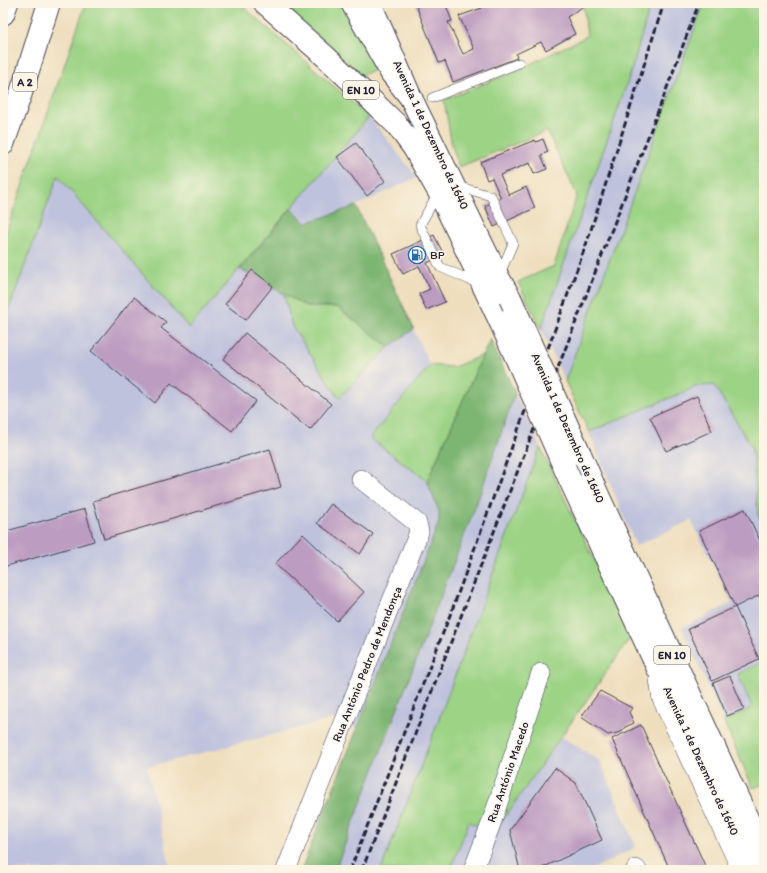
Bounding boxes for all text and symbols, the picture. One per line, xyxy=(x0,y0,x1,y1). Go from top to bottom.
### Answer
street label: Avenida 1 de Dezembro de 1640 xyxy=(390,58,472,212)
road number: A 2 xyxy=(13,73,37,91)
road number: EN 10 xyxy=(343,81,379,99)
fuel station icon: BP xyxy=(407,245,427,265)
place label: BP xyxy=(430,248,445,262)
street label: Avenida 1 de Dezembro de 1640 xyxy=(528,351,608,505)
street label: Rua António Pedro de Mendonça xyxy=(329,584,405,744)
road number: EN 10 xyxy=(654,646,690,664)
street label: Avenida 1 de Dezembro de 1640 xyxy=(660,684,742,838)
street label: Rua António Macedo xyxy=(484,720,532,824)

